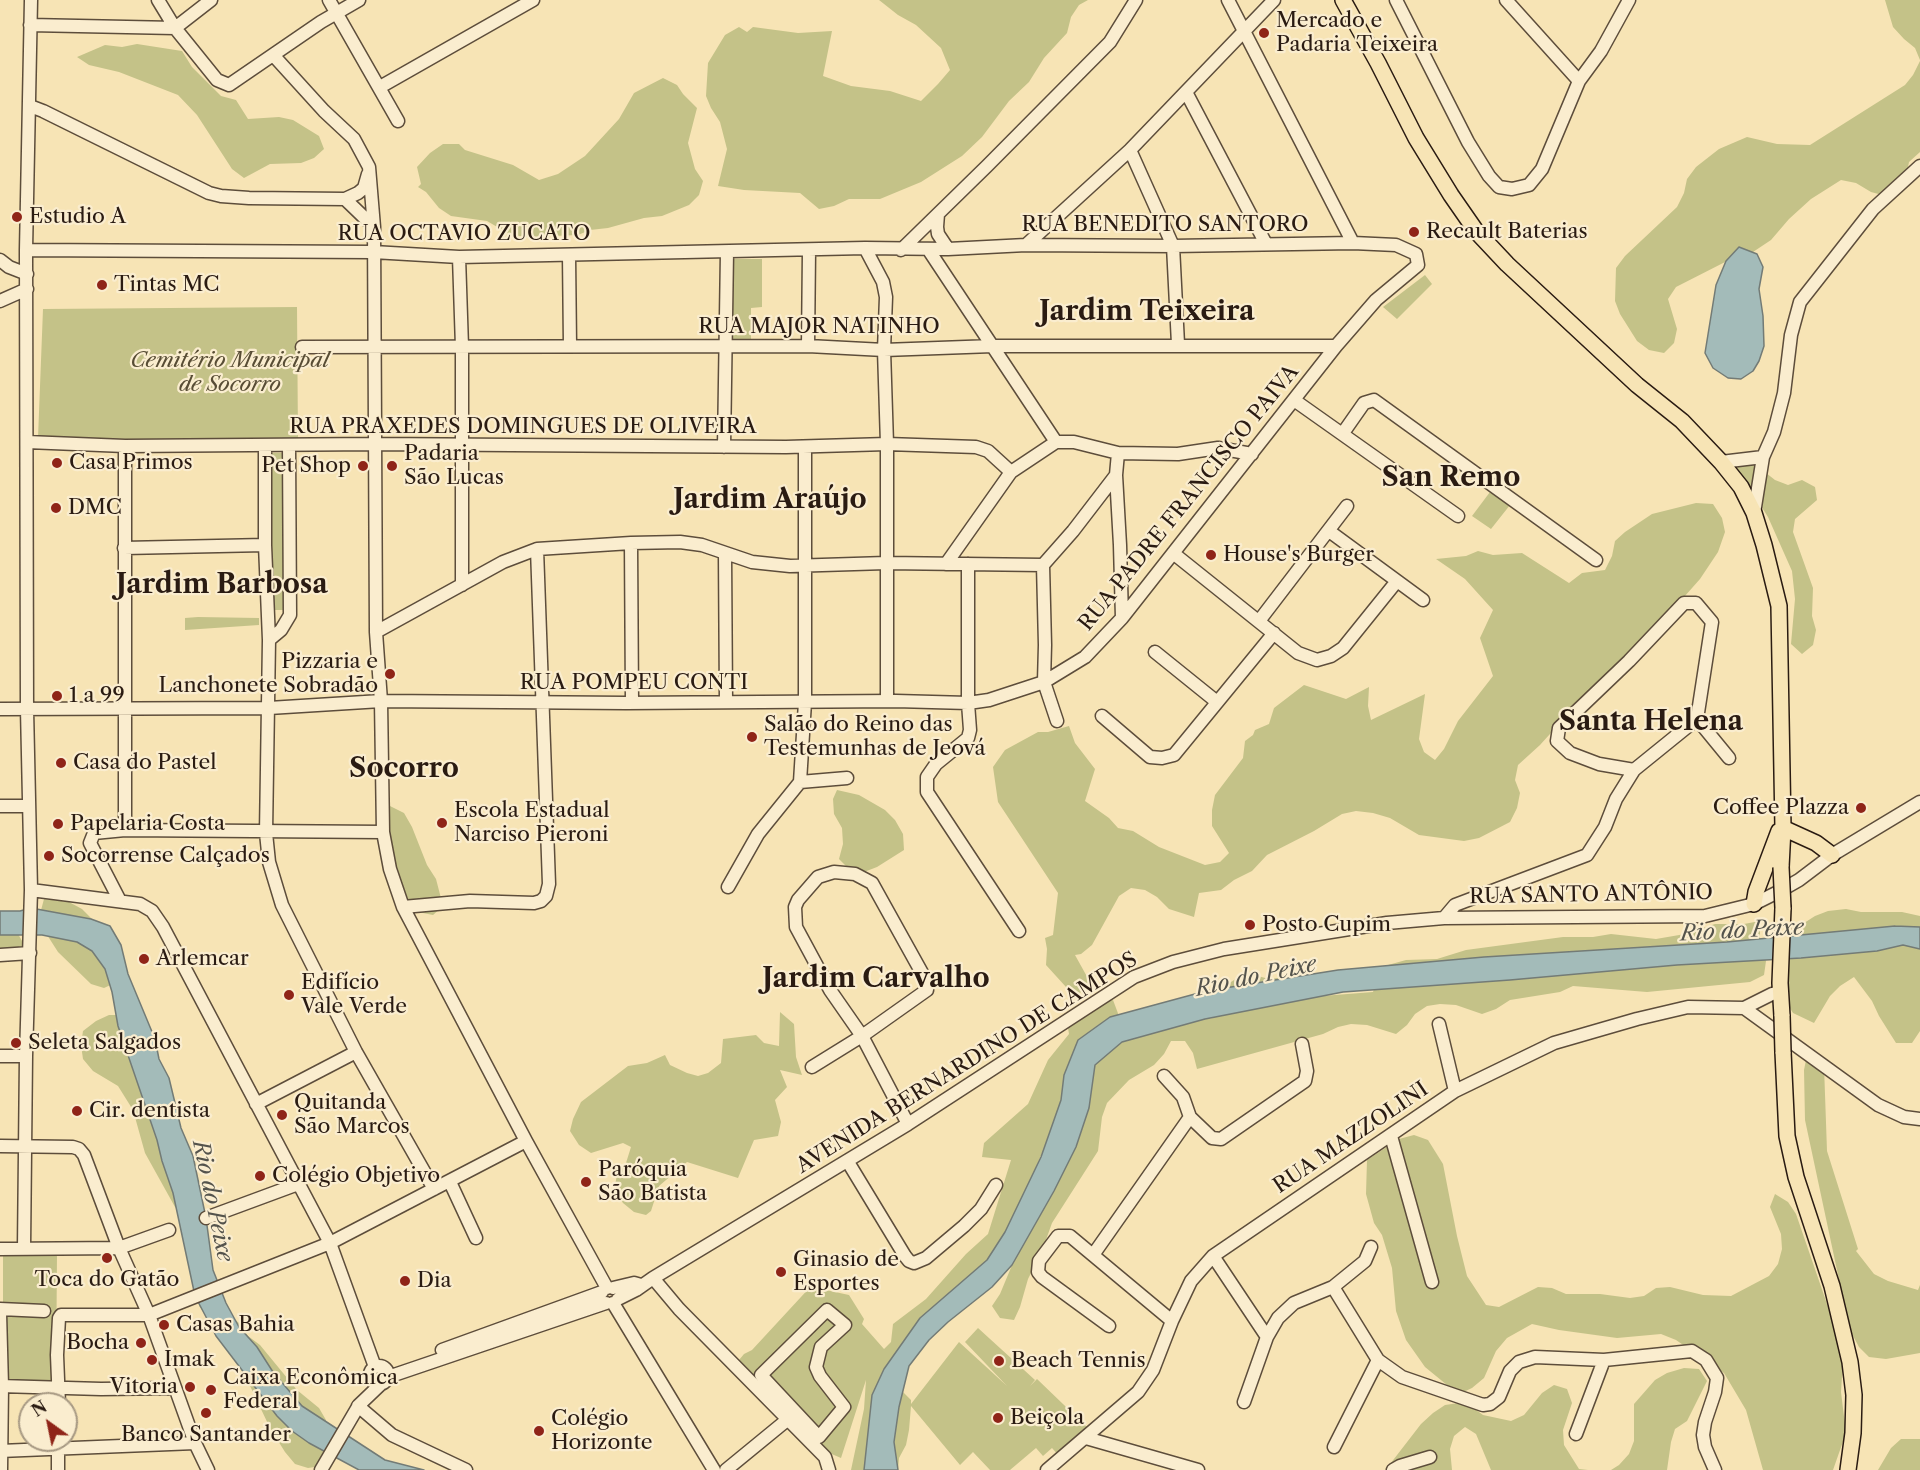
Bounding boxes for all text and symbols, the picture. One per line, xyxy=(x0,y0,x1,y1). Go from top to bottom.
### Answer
place label: Mercado e Padaria Teixeira xyxy=(1276,8,1438,58)
marker: Mercado e Padaria Teixeira xyxy=(1257,26,1271,40)
place label: Estudio A xyxy=(29,204,126,230)
marker: Estudio A xyxy=(10,210,24,224)
street label: RUA BENEDITO SANTORO xyxy=(1022,212,1308,238)
place label: Recault Baterias xyxy=(1426,219,1588,245)
street label: RUA OCTAVIO ZUCATO xyxy=(338,221,590,247)
marker: Recault Baterias xyxy=(1407,225,1421,239)
place label: Tintas MC xyxy=(114,272,219,298)
marker: Tintas MC xyxy=(95,278,109,292)
district label: Jardim Teixeira xyxy=(1039,296,1255,328)
street label: RUA MAJOR NATINHO xyxy=(698,314,940,340)
park label: Cemitério Municipal de Socorro xyxy=(131,348,329,398)
street label: RUA PADRE FRANCISCO PAIVA xyxy=(1074,360,1304,636)
street label: RUA PRAXEDES DOMINGUES DE OLIVEIRA xyxy=(289,414,757,440)
place label: Padaria São Lucas xyxy=(404,441,504,491)
place label: Casa Primos xyxy=(69,450,193,476)
place label: Pet Shop xyxy=(261,453,351,479)
marker: Casa Primos xyxy=(50,456,64,470)
marker: Pet Shop xyxy=(356,459,370,473)
marker: Padaria São Lucas xyxy=(385,459,399,473)
district label: San Remo xyxy=(1382,462,1520,494)
district label: Jardim Araújo xyxy=(673,484,867,516)
place label: DMC xyxy=(68,495,122,521)
marker: DMC xyxy=(49,501,63,515)
place label: House's Burger xyxy=(1223,542,1374,568)
marker: House's Burger xyxy=(1204,548,1218,562)
district label: Jardim Barbosa xyxy=(116,569,328,601)
place label: Pizzaria e Lanchonete Sobradão xyxy=(159,649,378,699)
marker: Pizzaria e Lanchonete Sobradão xyxy=(383,667,397,681)
street label: RUA POMPEU CONTI xyxy=(520,670,748,696)
place label: 1 a 99 xyxy=(69,683,125,709)
marker: 1 a 99 xyxy=(50,689,64,703)
district label: Santa Helena xyxy=(1559,706,1743,738)
place label: Salão do Reino das Testemunhas de Jeová xyxy=(764,712,985,762)
marker: Salão do Reino das Testemunhas de Jeová xyxy=(745,730,759,744)
place label: Casa do Pastel xyxy=(73,750,216,776)
district label: Socorro xyxy=(349,753,459,785)
marker: Casa do Pastel xyxy=(54,756,68,770)
place label: Coffee Plazza xyxy=(1713,795,1849,821)
place label: Escola Estadual Narciso Pieroni xyxy=(454,798,609,848)
marker: Coffee Plazza xyxy=(1854,801,1868,815)
place label: Papelaria Costa xyxy=(70,811,225,837)
marker: Escola Estadual Narciso Pieroni xyxy=(435,816,449,830)
marker: Papelaria Costa xyxy=(51,817,65,831)
place label: Socorrense Calçados xyxy=(61,843,270,869)
marker: Socorrense Calçados xyxy=(42,849,56,863)
street label: RUA SANTO ANTÔNIO xyxy=(1469,880,1713,910)
place label: Posto Cupim xyxy=(1262,912,1391,938)
water label: Rio do Peixe xyxy=(1680,915,1804,947)
marker: Posto Cupim xyxy=(1243,918,1257,932)
place label: Arlemcar xyxy=(156,946,249,972)
street label: AVENIDA BERNARDINO DE CAMPOS xyxy=(792,947,1142,1179)
water label: Rio do Peixe xyxy=(1193,951,1319,1003)
marker: Arlemcar xyxy=(137,952,151,966)
district label: Jardim Carvalho xyxy=(762,963,990,995)
place label: Edifício Vale Verde xyxy=(301,970,407,1020)
marker: Edifício Vale Verde xyxy=(282,988,296,1002)
place label: Seleta Salgados xyxy=(28,1030,181,1056)
marker: Seleta Salgados xyxy=(9,1036,23,1050)
street label: RUA MAZZOLINI xyxy=(1269,1077,1433,1199)
place label: Quitanda São Marcos xyxy=(294,1090,410,1140)
place label: Cir. dentista xyxy=(89,1098,210,1124)
marker: Cir. dentista xyxy=(70,1104,84,1118)
marker: Quitanda São Marcos xyxy=(275,1108,289,1122)
water label: Rio do Peixe xyxy=(186,1138,238,1264)
place label: Paróquia São Batista xyxy=(598,1157,707,1207)
place label: Colégio Objetivo xyxy=(272,1163,440,1189)
marker: Colégio Objetivo xyxy=(253,1169,267,1183)
marker: Paróquia São Batista xyxy=(579,1175,593,1189)
place label: Ginasio de Esportes xyxy=(793,1247,899,1297)
marker: Toca do Gatão xyxy=(100,1251,114,1265)
marker: Ginasio de Esportes xyxy=(774,1265,788,1279)
place label: Toca do Gatão xyxy=(35,1267,179,1293)
place label: Dia xyxy=(417,1268,451,1294)
marker: Dia xyxy=(398,1274,412,1288)
place label: Casas Bahia xyxy=(176,1312,295,1338)
marker: Casas Bahia xyxy=(157,1318,171,1332)
place label: Bocha xyxy=(66,1330,129,1356)
marker: Bocha xyxy=(134,1336,148,1350)
place label: Imak xyxy=(164,1347,215,1373)
place label: Beach Tennis xyxy=(1011,1348,1146,1374)
marker: Imak xyxy=(145,1353,159,1367)
marker: Beach Tennis xyxy=(992,1354,1006,1368)
place label: Caixa Econômica Federal xyxy=(223,1365,398,1415)
place label: Vitoria xyxy=(110,1374,178,1400)
marker: Vitoria xyxy=(183,1380,197,1394)
marker: Caixa Econômica Federal xyxy=(204,1383,218,1397)
north arrow xyxy=(18,1392,78,1452)
text: N xyxy=(28,1396,51,1421)
place label: Beiçola xyxy=(1010,1405,1084,1431)
marker: Banco Santander xyxy=(199,1406,213,1420)
place label: Colégio Horizonte xyxy=(551,1406,653,1456)
marker: Beiçola xyxy=(991,1411,1005,1425)
place label: Banco Santander xyxy=(121,1422,291,1448)
marker: Colégio Horizonte xyxy=(532,1424,546,1438)

